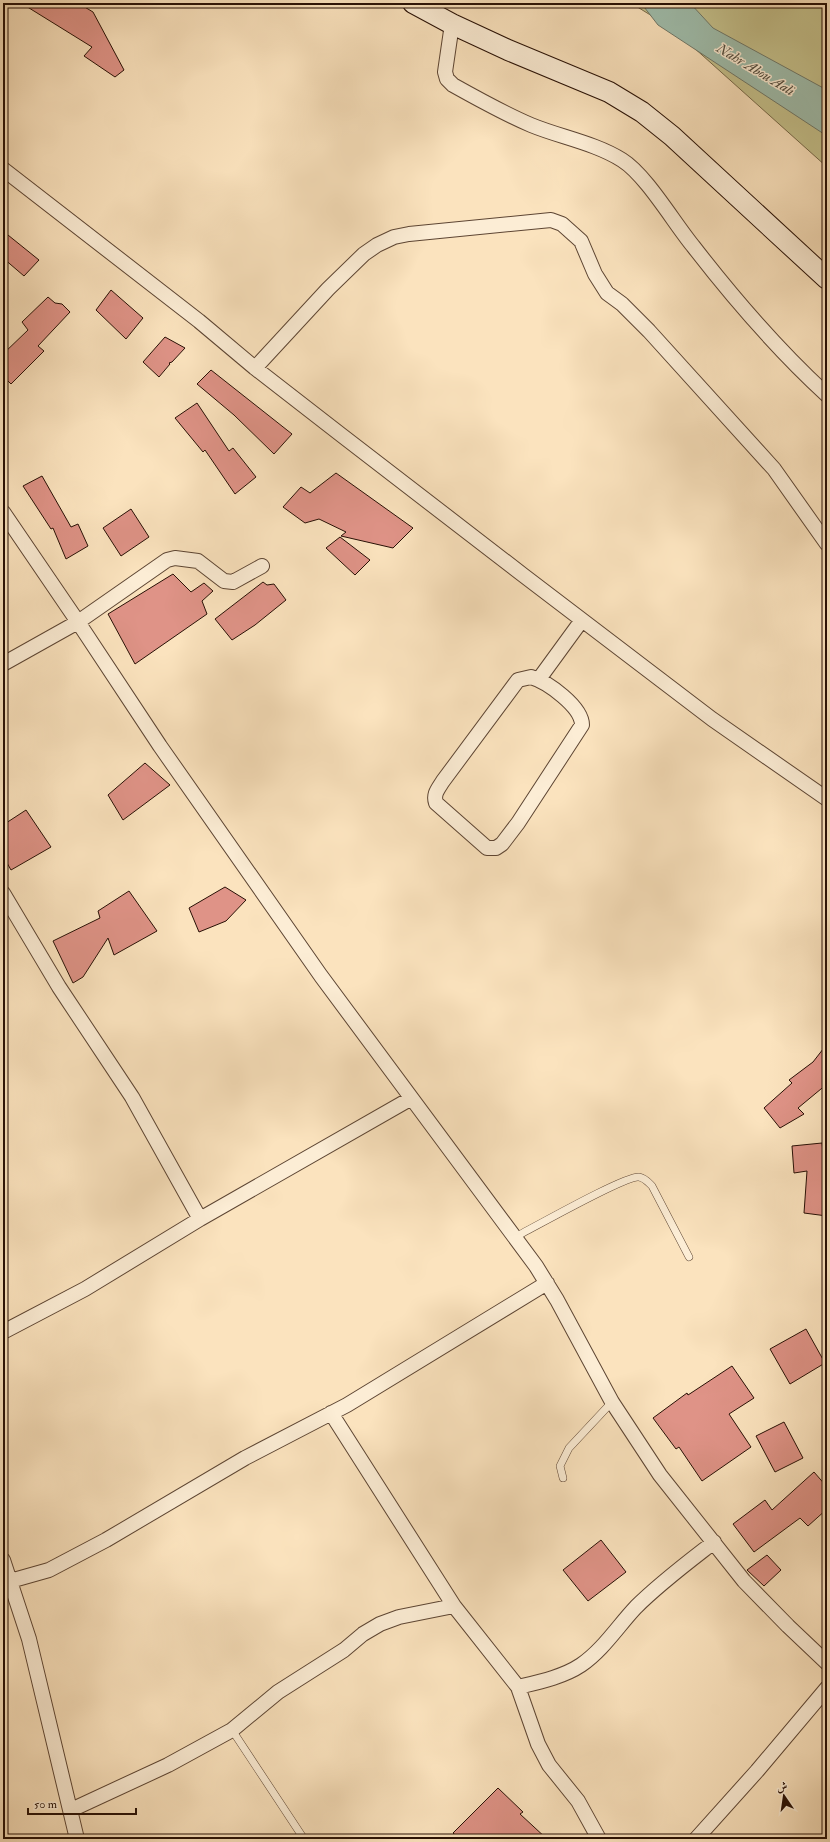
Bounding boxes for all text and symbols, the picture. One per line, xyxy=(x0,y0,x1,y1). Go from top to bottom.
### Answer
water label: Nahr Abou Aali xyxy=(713,39,798,99)
north arrow xyxy=(764,1776,804,1816)
text: ش xyxy=(775,1779,789,1794)
scale bar xyxy=(28,1790,136,1816)
text: 50 m xyxy=(34,1797,58,1812)

